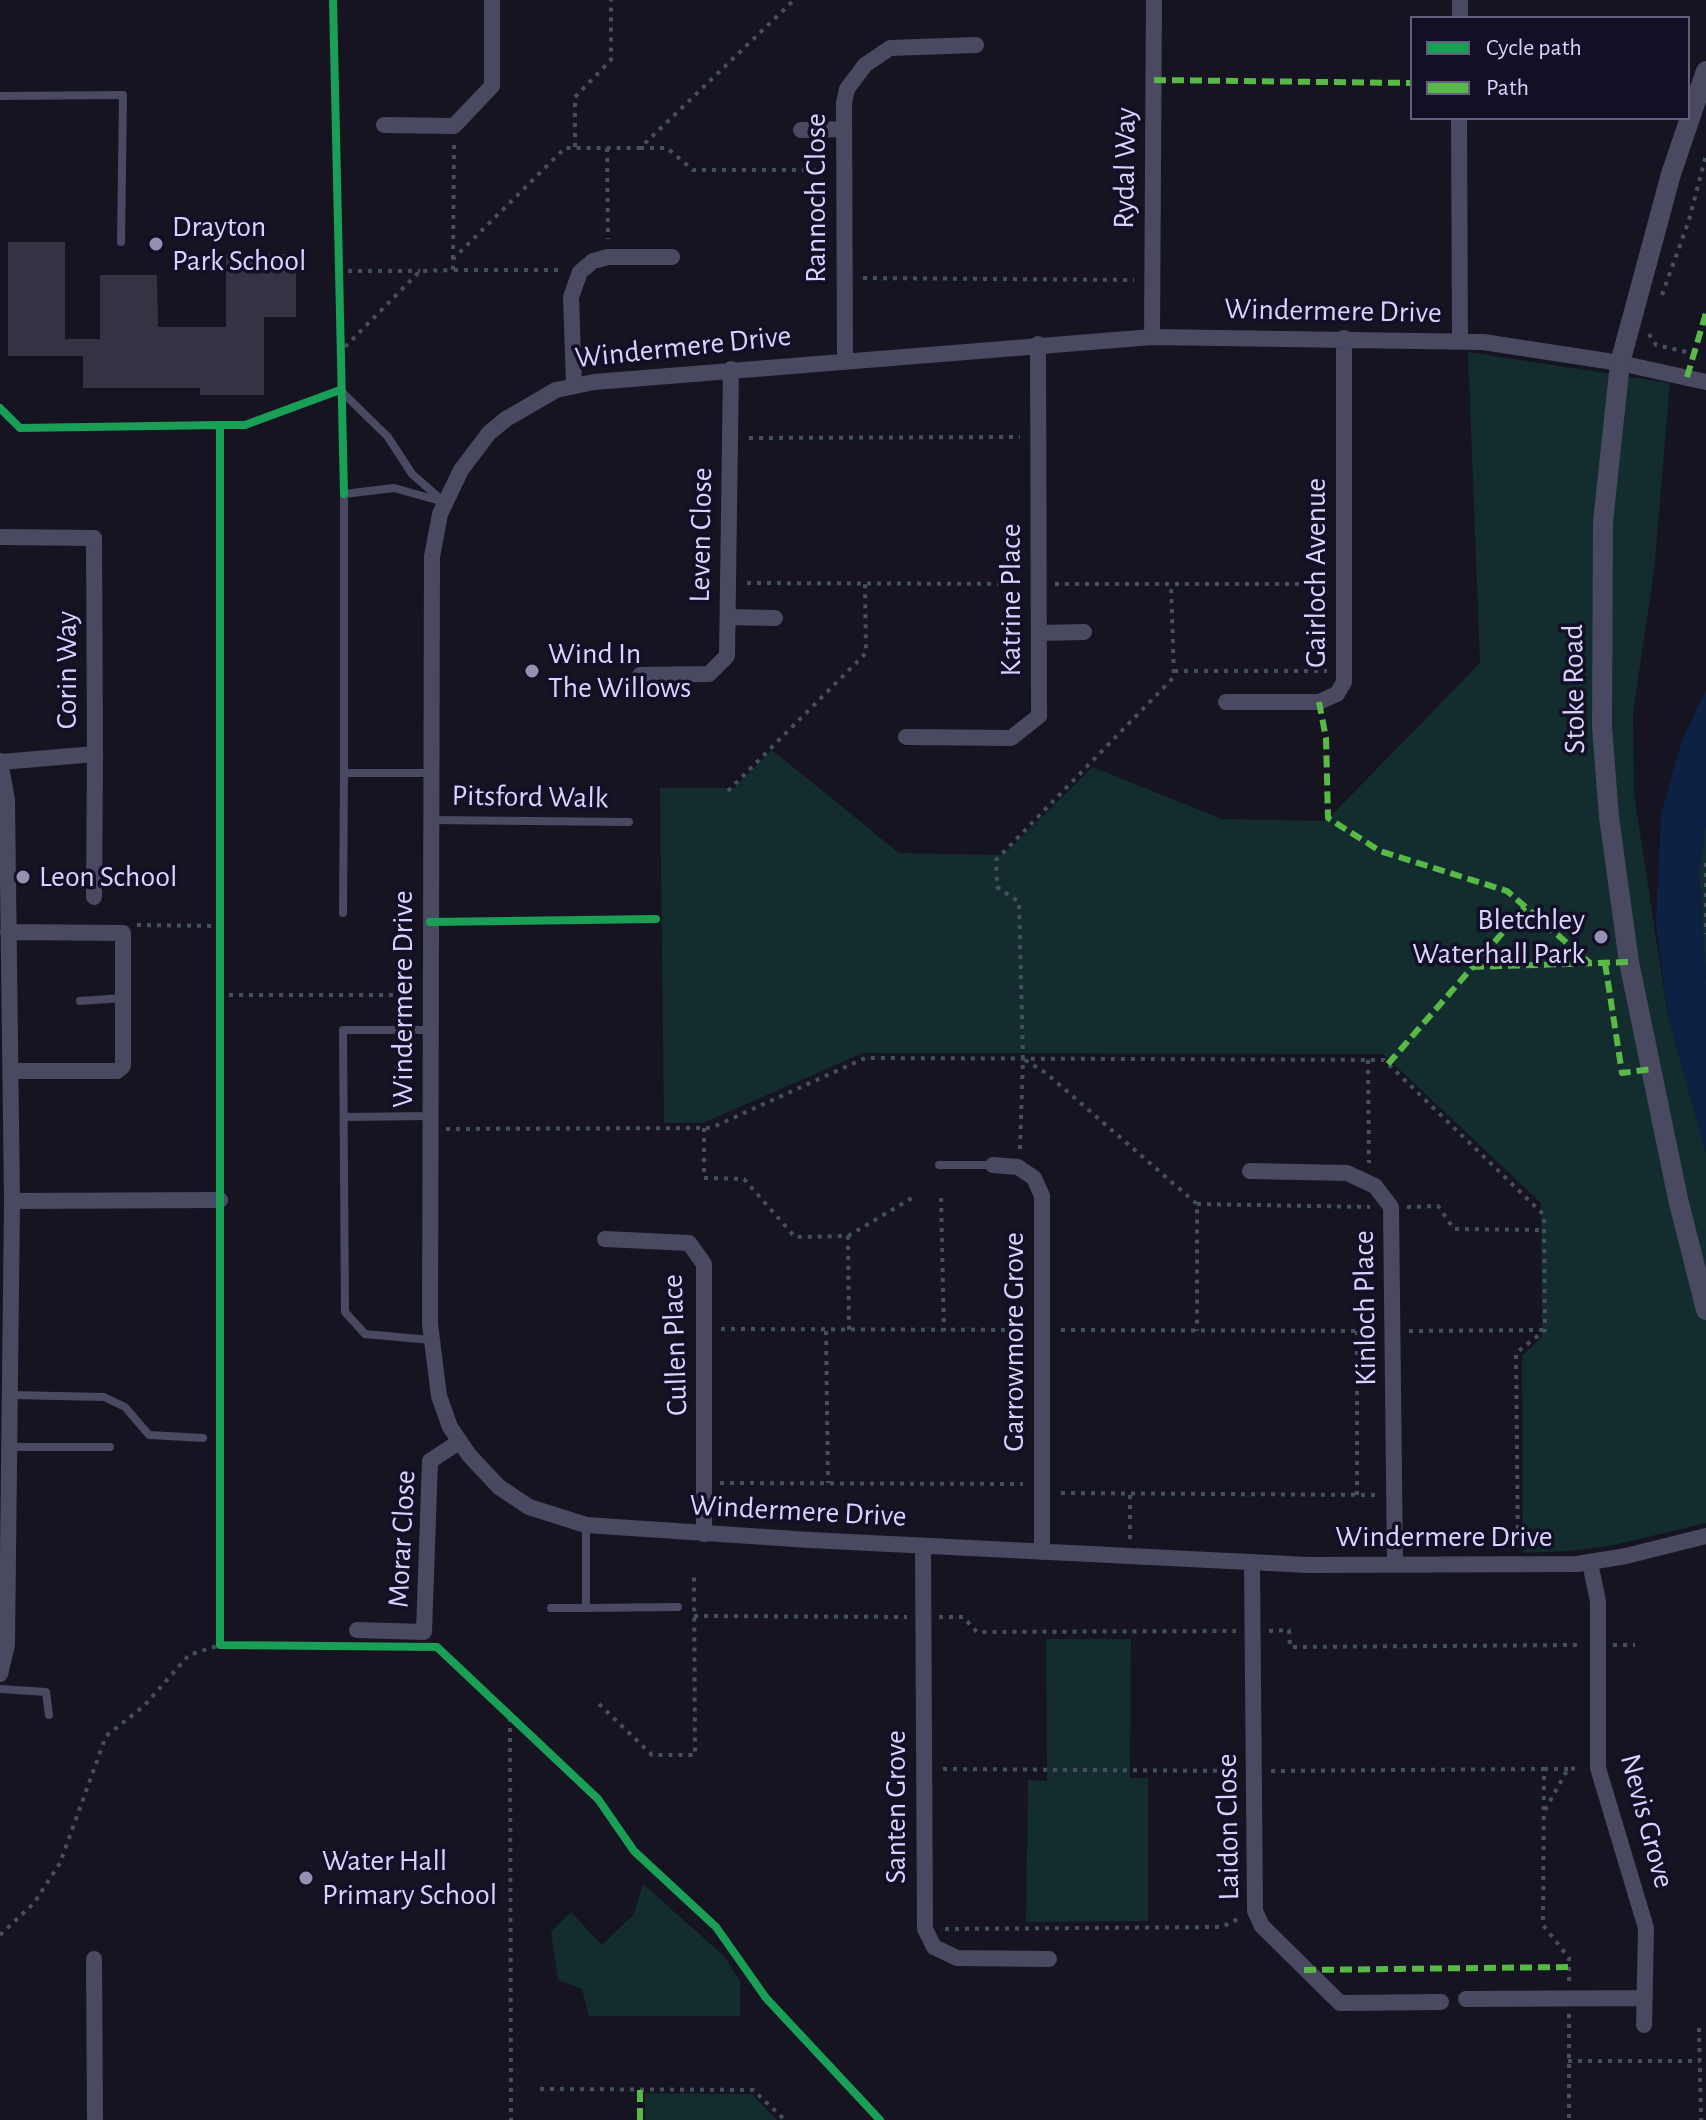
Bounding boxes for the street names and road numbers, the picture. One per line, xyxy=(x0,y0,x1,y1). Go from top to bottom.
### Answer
street label: Rydal Way xyxy=(1106,107,1144,229)
street label: Rannoch Close xyxy=(798,113,834,283)
street label: Windermere Drive xyxy=(1224,291,1442,331)
street label: Windermere Drive xyxy=(573,318,793,376)
street label: Leven Close xyxy=(682,467,720,603)
street label: Gairloch Avenue xyxy=(1298,478,1334,668)
street label: Katrine Place xyxy=(993,524,1029,676)
street label: Corin Way xyxy=(49,611,85,729)
street label: Stoke Road xyxy=(1555,624,1593,754)
street label: Pitsford Walk xyxy=(451,778,609,816)
street label: Windermere Drive xyxy=(385,890,421,1108)
street label: Kinloch Place xyxy=(1346,1230,1384,1386)
street label: Garrowmore Grove xyxy=(996,1232,1032,1452)
street label: Cullen Place xyxy=(655,1274,695,1416)
street label: Morar Close xyxy=(380,1469,424,1609)
street label: Windermere Drive xyxy=(689,1487,907,1535)
street label: Windermere Drive xyxy=(1335,1519,1553,1555)
street label: Santen Grove xyxy=(878,1730,914,1884)
street label: Nevis Grove xyxy=(1612,1750,1682,1892)
street label: Laidon Close xyxy=(1209,1753,1247,1901)

